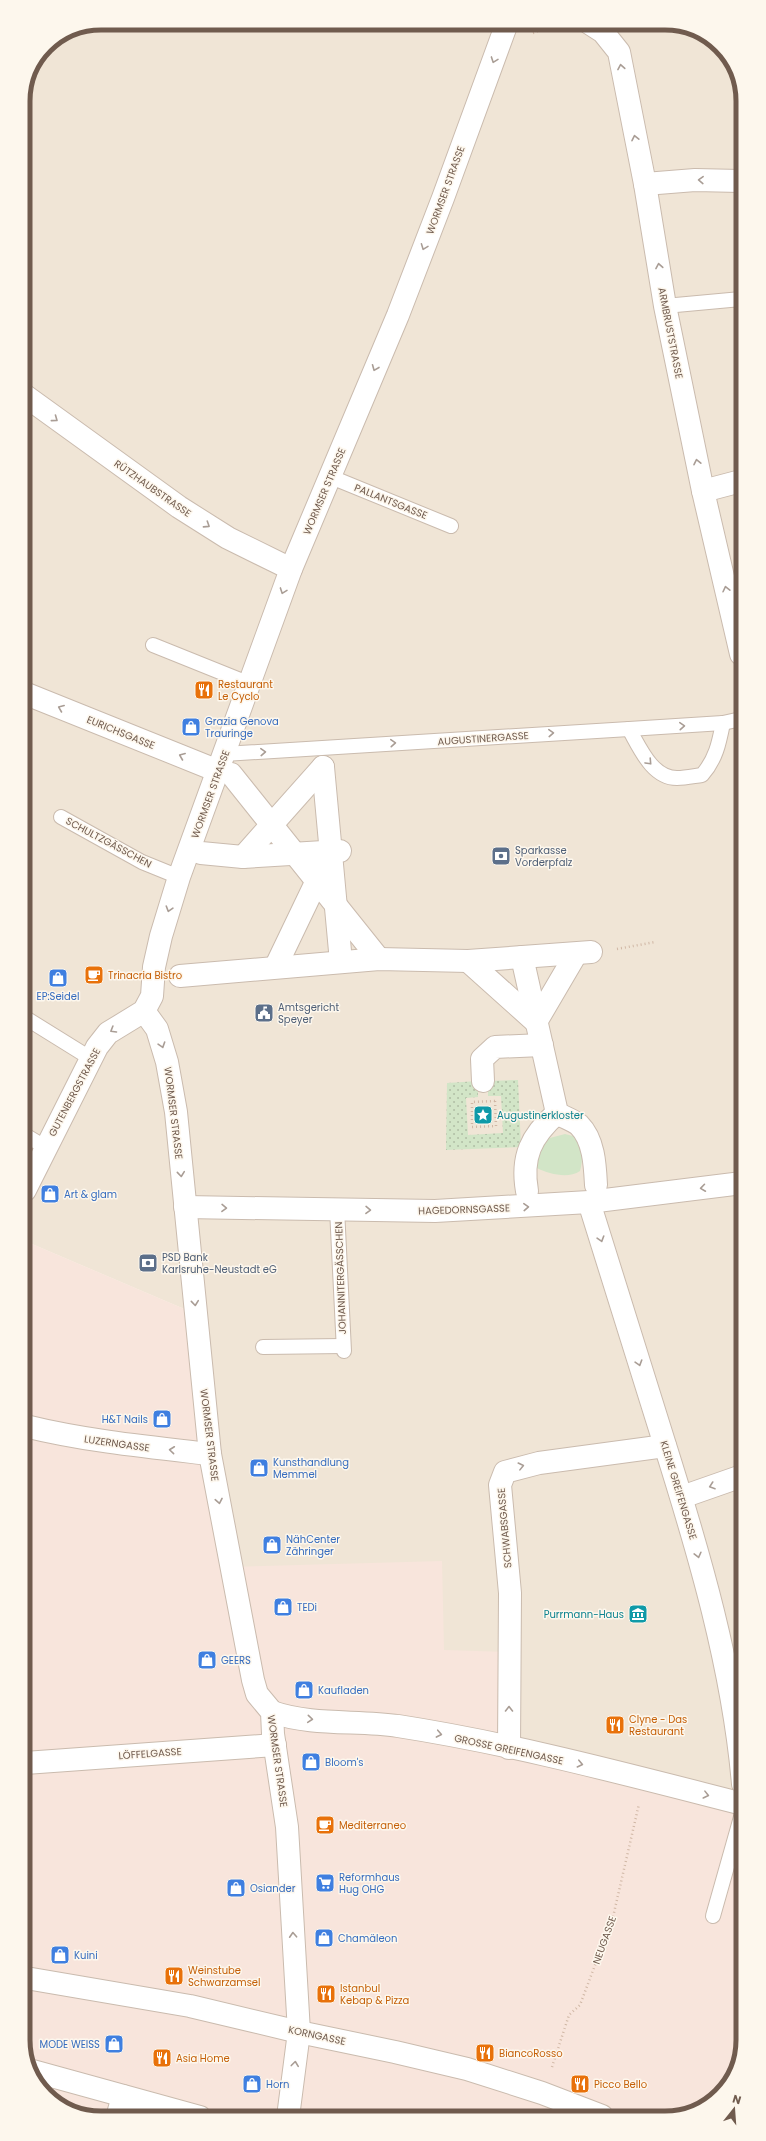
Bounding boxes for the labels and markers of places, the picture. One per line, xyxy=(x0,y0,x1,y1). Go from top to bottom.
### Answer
place label: Restaurant Le Cyclo xyxy=(218,677,273,704)
restaurant icon: Restaurant Le Cyclo xyxy=(193,679,215,701)
place label: Grazia Genova Trauringe xyxy=(205,714,279,741)
shop icon: Grazia Genova Trauringe xyxy=(180,716,202,738)
place label: Sparkasse Vorderpfalz xyxy=(515,843,573,870)
bank icon: Sparkasse Vorderpfalz xyxy=(490,845,512,867)
cafe icon: Trinacria Bistro xyxy=(83,964,105,986)
shop icon: EP:Seidel xyxy=(47,967,69,989)
place label: Trinacria Bistro xyxy=(108,968,182,983)
place label: EP:Seidel xyxy=(37,989,80,1004)
place label: Amtsgericht Speyer xyxy=(278,1000,340,1027)
public building icon: Amtsgericht Speyer xyxy=(253,1002,275,1024)
place icon: Augustinerkloster xyxy=(472,1104,494,1126)
place label: Augustinerkloster xyxy=(497,1108,584,1123)
shop icon: Art & glam xyxy=(39,1183,61,1205)
place label: Art & glam xyxy=(64,1187,117,1202)
place label: PSD Bank Karlsruhe-Neustadt eG xyxy=(162,1250,277,1277)
bank icon: PSD Bank Karlsruhe-Neustadt eG xyxy=(137,1252,159,1274)
shop icon: H&T Nails xyxy=(151,1408,173,1430)
place label: H&T Nails xyxy=(102,1412,148,1427)
place label: Kunsthandlung Memmel xyxy=(273,1455,349,1482)
shop icon: Kunsthandlung Memmel xyxy=(248,1457,270,1479)
place label: NähCenter Zähringer xyxy=(286,1532,340,1559)
shop icon: NähCenter Zähringer xyxy=(261,1534,283,1556)
shop icon: TEDi xyxy=(272,1596,294,1618)
place label: TEDi xyxy=(297,1600,317,1615)
museum icon: Purrmann-Haus xyxy=(627,1603,649,1625)
place label: Purrmann-Haus xyxy=(544,1607,624,1622)
shop icon: GEERS xyxy=(196,1649,218,1671)
place label: GEERS xyxy=(221,1653,251,1668)
shop icon: Kaufladen xyxy=(293,1679,315,1701)
place label: Kaufladen xyxy=(318,1683,369,1698)
place label: Clyne - Das Restaurant xyxy=(629,1712,687,1739)
restaurant icon: Clyne - Das Restaurant xyxy=(604,1714,626,1736)
shop icon: Bloom's xyxy=(300,1751,322,1773)
place label: Bloom's xyxy=(325,1755,364,1770)
cafe icon: Mediterraneo xyxy=(314,1814,336,1836)
place label: Mediterraneo xyxy=(339,1818,406,1833)
place label: Reformhaus Hug OHG xyxy=(339,1870,400,1897)
supermarket icon: Reformhaus Hug OHG xyxy=(314,1872,336,1894)
shop icon: Osiander xyxy=(225,1877,247,1899)
place label: Osiander xyxy=(250,1881,296,1896)
shop icon: Chamäleon xyxy=(313,1927,335,1949)
place label: Chamäleon xyxy=(338,1931,397,1946)
shop icon: Kuini xyxy=(49,1944,71,1966)
place label: Kuini xyxy=(74,1948,98,1963)
place label: Weinstube Schwarzamsel xyxy=(188,1963,261,1990)
restaurant icon: Weinstube Schwarzamsel xyxy=(163,1965,185,1987)
place label: Istanbul Kebap & Pizza xyxy=(340,1981,409,2008)
restaurant icon: Istanbul Kebap & Pizza xyxy=(315,1983,337,2005)
shop icon: MODE WEISS xyxy=(103,2033,125,2055)
place label: MODE WEISS xyxy=(40,2037,100,2052)
restaurant icon: BiancoRosso xyxy=(474,2042,496,2064)
place label: BiancoRosso xyxy=(499,2046,563,2061)
restaurant icon: Asia Home xyxy=(151,2047,173,2069)
place label: Asia Home xyxy=(176,2051,230,2066)
shop icon: Horn xyxy=(241,2073,263,2095)
restaurant icon: Picco Bello xyxy=(569,2073,591,2095)
place label: Horn xyxy=(266,2077,289,2092)
place label: Picco Bello xyxy=(594,2077,647,2092)

